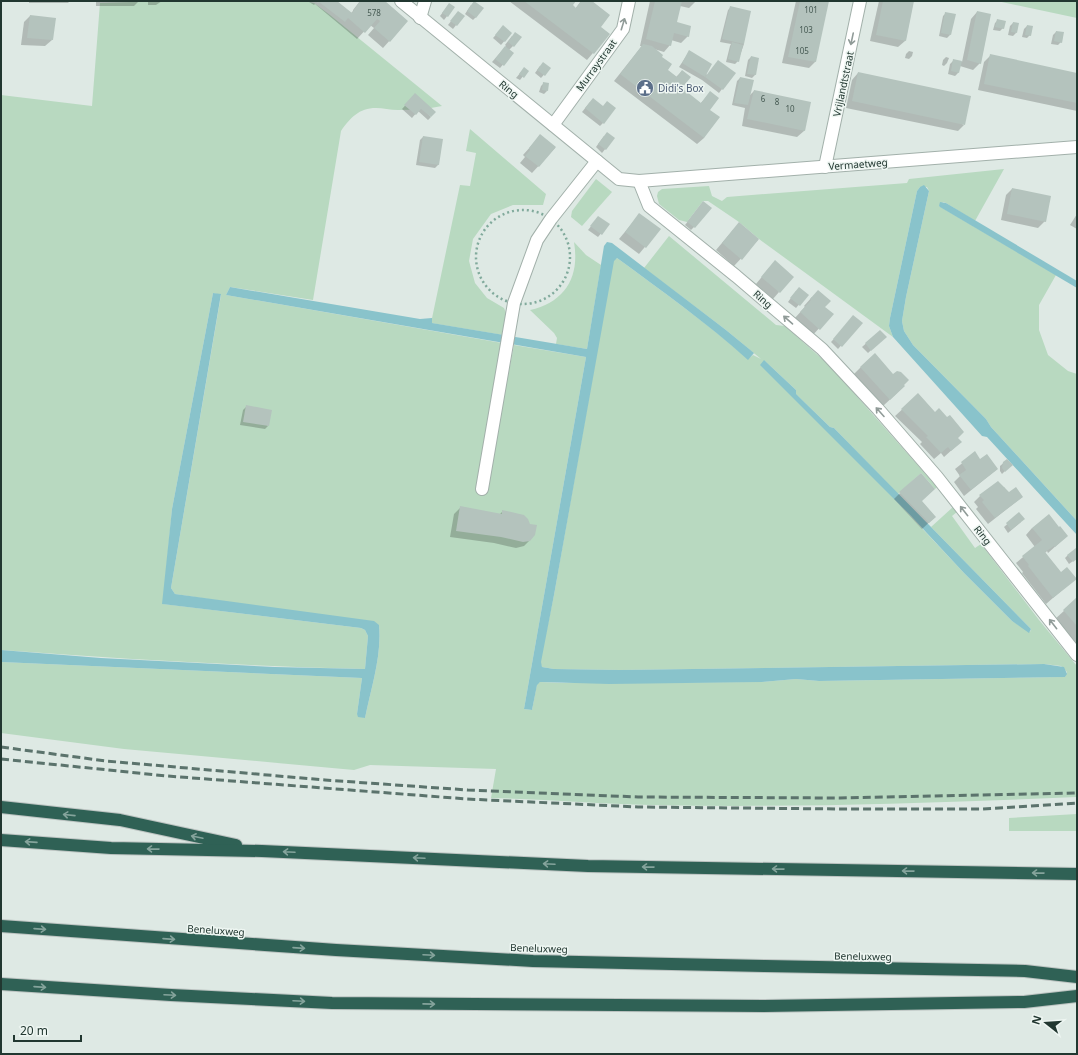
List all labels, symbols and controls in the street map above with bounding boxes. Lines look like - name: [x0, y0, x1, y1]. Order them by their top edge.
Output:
- house number: 101: [804, 4, 818, 15]
- house number: 578: [367, 7, 381, 18]
- one-way arrow: [620, 18, 627, 31]
- house number: 103: [799, 24, 813, 35]
- one-way arrow: [848, 32, 856, 45]
- street label: Murraystraat: [572, 36, 620, 94]
- house number: 105: [795, 45, 809, 56]
- street label: Vrijlandtstraat: [829, 50, 857, 118]
- street label: Ring: [496, 77, 522, 101]
- public building icon: Didi's Box: [635, 78, 655, 98]
- place label: Didi's Box: [658, 81, 704, 95]
- house number: 6: [761, 93, 766, 104]
- house number: 8: [775, 96, 780, 107]
- house number: 10: [785, 103, 795, 114]
- street label: Vermaetweg: [828, 155, 888, 173]
- street label: Ring: [750, 287, 776, 311]
- one-way arrow: [783, 316, 793, 325]
- one-way arrow: [875, 407, 885, 417]
- one-way arrow: [960, 505, 968, 516]
- street label: Ring: [971, 522, 995, 548]
- one-way arrow: [1049, 619, 1057, 630]
- one-way arrow: [63, 811, 76, 818]
- one-way arrow: [190, 832, 203, 840]
- one-way arrow: [25, 839, 38, 846]
- one-way arrow: [147, 845, 160, 853]
- one-way arrow: [283, 849, 296, 856]
- one-way arrow: [413, 854, 426, 862]
- one-way arrow: [543, 860, 556, 868]
- one-way arrow: [642, 863, 655, 871]
- one-way arrow: [772, 865, 785, 873]
- one-way arrow: [902, 867, 915, 875]
- one-way arrow: [1032, 869, 1045, 877]
- street label: Beneluxweg: [187, 921, 245, 939]
- one-way arrow: [33, 925, 46, 932]
- one-way arrow: [163, 935, 176, 943]
- street label: Beneluxweg: [510, 940, 568, 956]
- one-way arrow: [292, 944, 305, 951]
- street label: Beneluxweg: [834, 948, 892, 964]
- one-way arrow: [422, 952, 435, 959]
- one-way arrow: [33, 983, 46, 990]
- one-way arrow: [163, 992, 176, 999]
- one-way arrow: [293, 998, 306, 1005]
- one-way arrow: [422, 1000, 435, 1008]
- north arrow: [1026, 1003, 1066, 1043]
- text: N: [1027, 1013, 1044, 1026]
- scale bar: [14, 1017, 81, 1043]
- text: 20 m: [20, 1022, 48, 1039]

